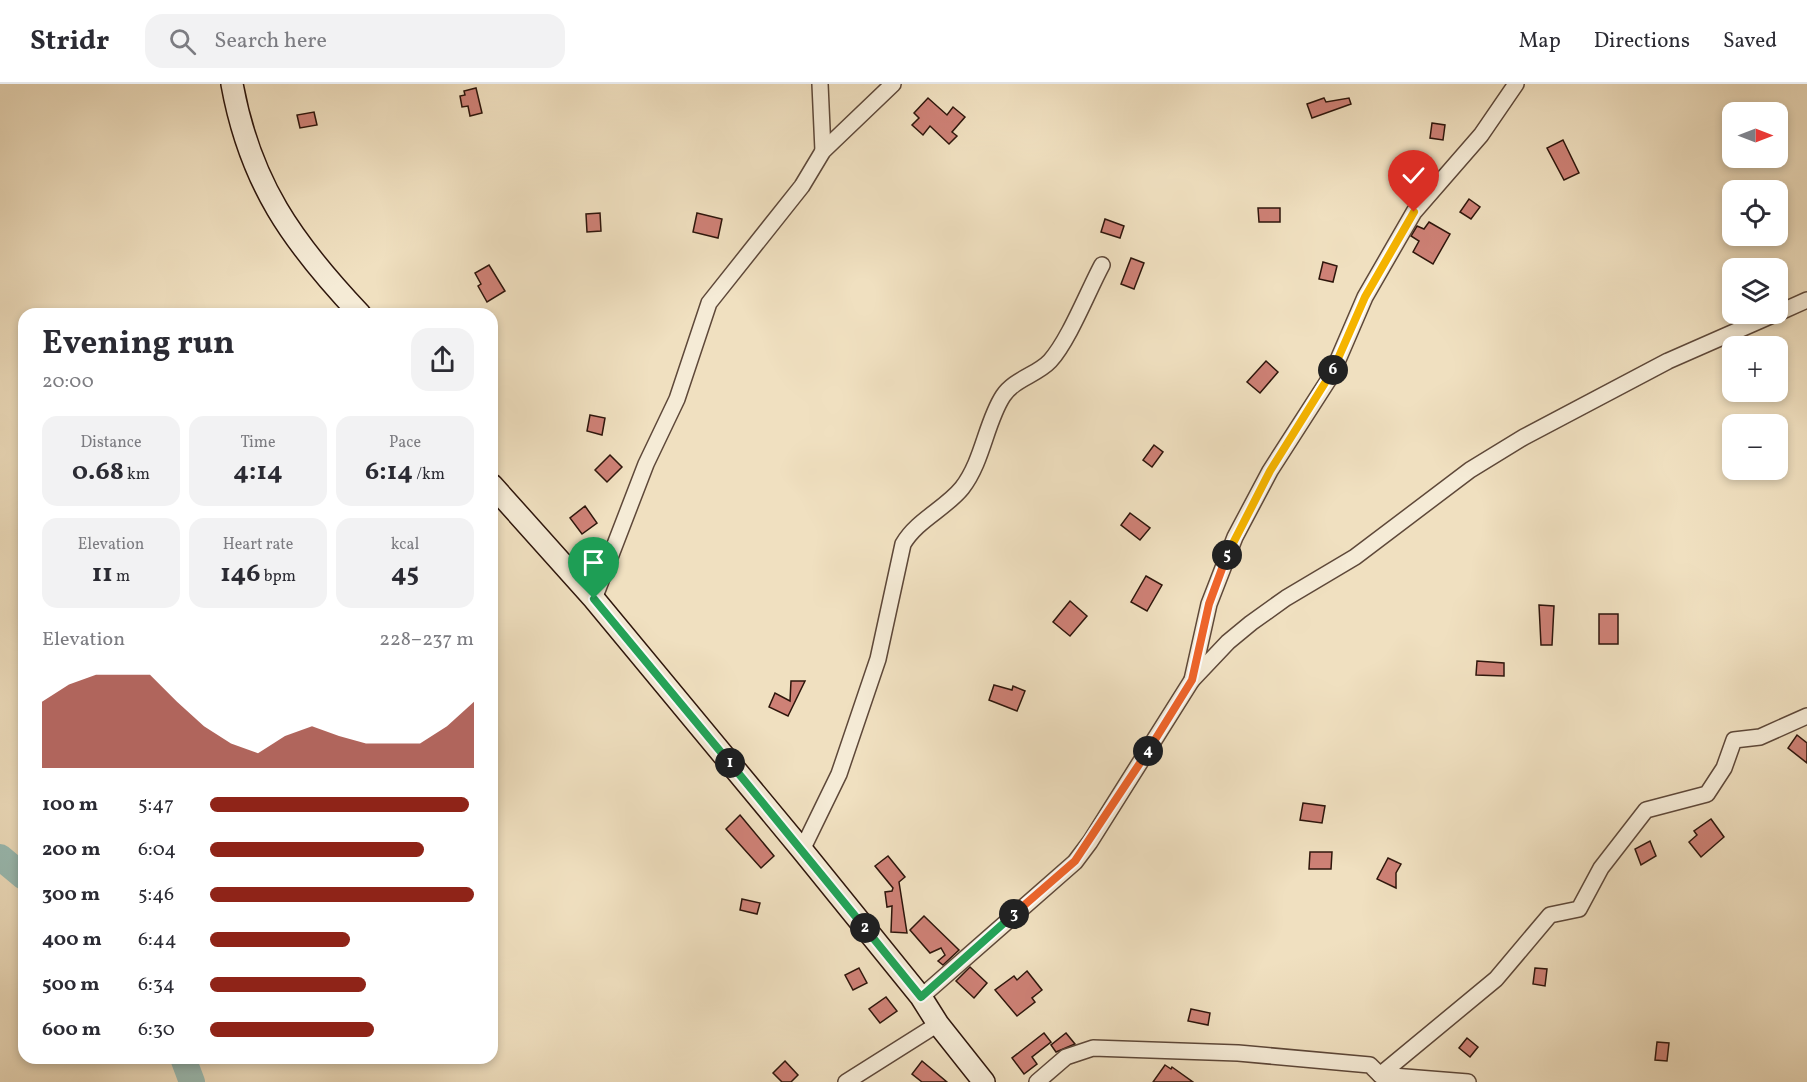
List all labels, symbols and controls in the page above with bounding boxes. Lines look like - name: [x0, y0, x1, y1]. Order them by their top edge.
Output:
- search box: [145, 14, 565, 68]
- text: Stridr: [30, 22, 109, 61]
- icon: search: [166, 25, 199, 58]
- text: Search here: [214, 26, 327, 57]
- text: Map: [1519, 27, 1561, 56]
- text: Directions: [1594, 27, 1690, 56]
- text: Saved: [1723, 27, 1777, 56]
- north arrow: [1722, 102, 1788, 168]
- map controls: [1722, 102, 1788, 480]
- pin: [1388, 150, 1439, 212]
- icon: check: [1397, 159, 1430, 192]
- button: locate: [1722, 180, 1788, 246]
- button: layers: [1722, 258, 1788, 324]
- text: Evening run: [42, 322, 235, 368]
- button: share: [411, 328, 474, 391]
- button: +: [1722, 336, 1788, 402]
- pin: 6: [1318, 355, 1348, 385]
- text: 6: [1329, 359, 1337, 381]
- text: 20:00: [42, 368, 94, 396]
- button: −: [1722, 414, 1788, 480]
- text: Distance: [80, 432, 142, 454]
- text: Time: [240, 432, 276, 454]
- text: Pace: [389, 432, 421, 454]
- text: 0.68: [72, 454, 124, 490]
- text: 4:14: [233, 454, 283, 490]
- text: 6:14: [365, 454, 413, 490]
- text: km: [124, 464, 150, 486]
- text: /km: [413, 464, 445, 486]
- text: Elevation: [78, 534, 144, 556]
- text: Heart rate: [223, 534, 293, 556]
- text: kcal: [391, 534, 419, 556]
- pin: [568, 537, 619, 599]
- pin: 5: [1212, 540, 1242, 570]
- text: 5: [1223, 544, 1231, 566]
- icon: arrive: [577, 546, 610, 579]
- text: 11: [92, 556, 113, 592]
- text: 146: [220, 556, 261, 592]
- text: 45: [391, 556, 419, 592]
- text: m: [113, 566, 130, 588]
- text: bpm: [261, 566, 296, 588]
- text: Elevation: [42, 626, 125, 654]
- text: 228–237 m: [379, 626, 474, 654]
- pin: 4: [1133, 736, 1163, 766]
- text: 4: [1143, 740, 1153, 762]
- pin: 1: [715, 748, 745, 778]
- text: 1: [727, 752, 733, 774]
- text: 100 m: [42, 791, 98, 819]
- text: 5:47: [138, 791, 174, 819]
- text: 200 m: [42, 836, 100, 864]
- text: 6:04: [138, 836, 176, 864]
- text: 300 m: [42, 881, 100, 909]
- text: 5:46: [138, 881, 174, 909]
- pin: 3: [999, 899, 1029, 929]
- text: 3: [1010, 903, 1018, 925]
- pin: 2: [850, 913, 880, 943]
- text: 2: [861, 917, 869, 939]
- text: 400 m: [42, 926, 102, 954]
- text: 6:44: [138, 926, 177, 954]
- text: 500 m: [42, 971, 100, 999]
- text: 6:34: [138, 971, 175, 999]
- text: 600 m: [42, 1016, 101, 1044]
- text: 6:30: [138, 1016, 175, 1044]

